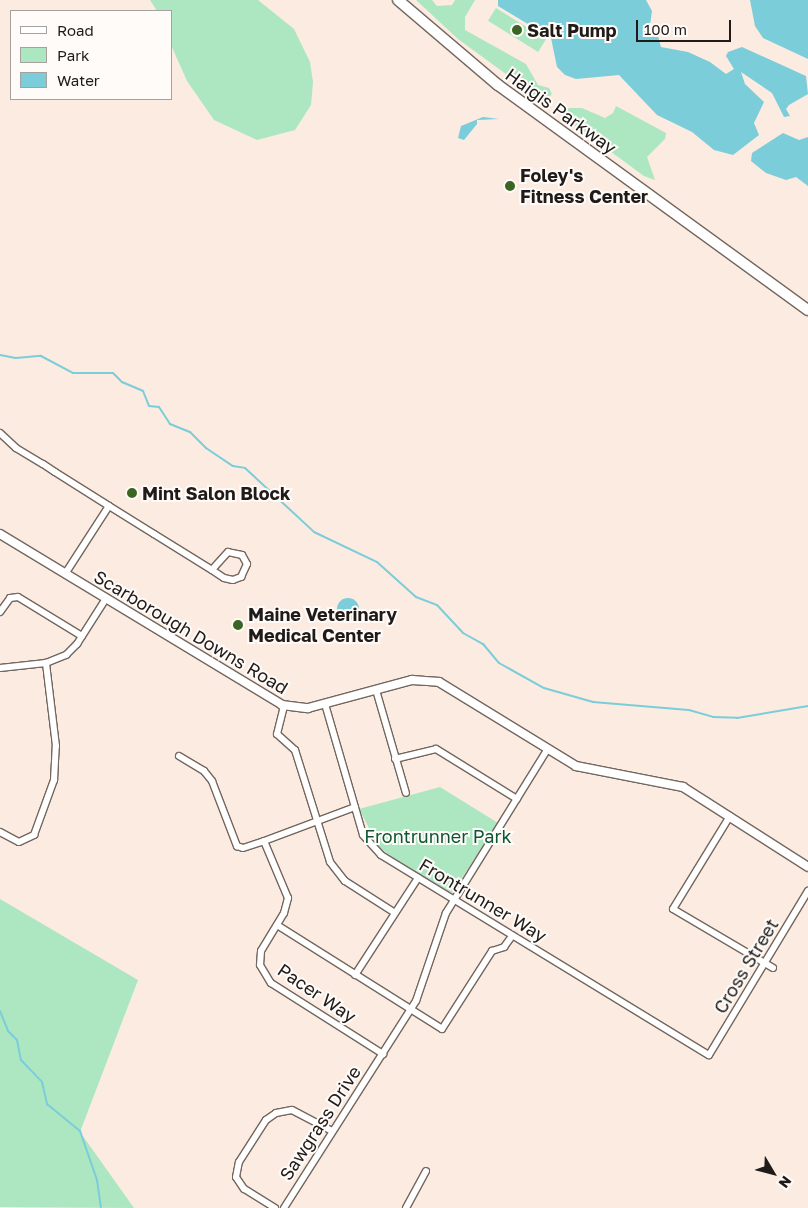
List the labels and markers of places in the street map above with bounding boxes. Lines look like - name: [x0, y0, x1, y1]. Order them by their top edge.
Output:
- place label: Salt Pump: [527, 19, 616, 41]
- marker: Salt Pump: [511, 24, 523, 36]
- place label: Foley's Fitness Center: [520, 165, 648, 208]
- marker: Foley's Fitness Center: [504, 180, 516, 192]
- place label: Mint Salon Block: [142, 482, 290, 504]
- marker: Mint Salon Block: [126, 487, 138, 499]
- place label: Maine Veterinary Medical Center: [248, 604, 397, 646]
- marker: Maine Veterinary Medical Center: [232, 619, 244, 631]

